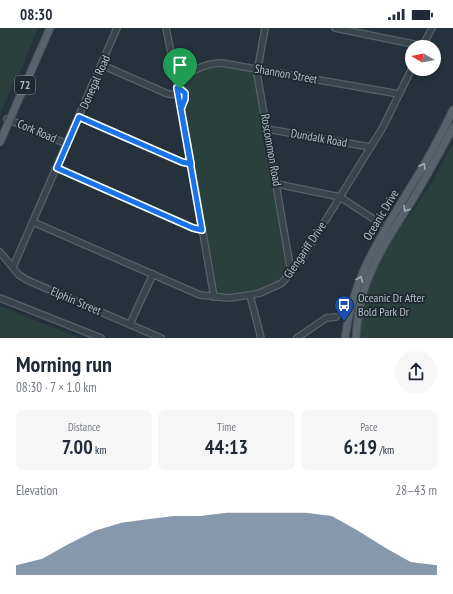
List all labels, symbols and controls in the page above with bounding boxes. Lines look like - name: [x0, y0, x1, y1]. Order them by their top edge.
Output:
- text: 08:30: [20, 5, 52, 24]
- north arrow: [405, 40, 441, 76]
- map controls: [405, 40, 441, 76]
- pin: [163, 48, 197, 89]
- street label: Donegal Road: [76, 53, 113, 111]
- icon: arrive: [169, 54, 191, 76]
- street label: Shannon Street: [253, 61, 319, 87]
- road number: 72: [15, 76, 35, 94]
- street label: Roscommon Road: [258, 113, 285, 187]
- street label: Cork Road: [15, 116, 59, 145]
- street label: Dundalk Road: [290, 125, 348, 150]
- one-way arrow: [419, 163, 426, 170]
- street label: Oceanic Drive: [360, 187, 402, 243]
- one-way arrow: [404, 205, 411, 212]
- street label: Glengariff Drive: [280, 218, 329, 281]
- one-way arrow: [355, 276, 363, 283]
- street label: Elphin Street: [49, 283, 104, 318]
- place label: Oceanic Dr After Bold Park Dr: [358, 290, 425, 319]
- bus stop icon: Oceanic Dr After Bold Park Dr: [333, 294, 355, 322]
- text: Morning run: [16, 350, 112, 378]
- button: share: [395, 351, 437, 393]
- text: 08:30 · 7 × 1.0 km: [16, 379, 97, 396]
- text: Distance: [68, 420, 100, 434]
- text: Time: [217, 420, 236, 434]
- text: Pace: [360, 420, 377, 434]
- text: 7.00: [62, 434, 93, 460]
- text: 44:13: [205, 434, 248, 460]
- text: 6:19: [343, 434, 377, 460]
- text: km: [93, 443, 107, 457]
- text: /km: [377, 443, 394, 457]
- text: Elevation: [16, 482, 58, 499]
- text: 28–43 m: [395, 482, 437, 499]

